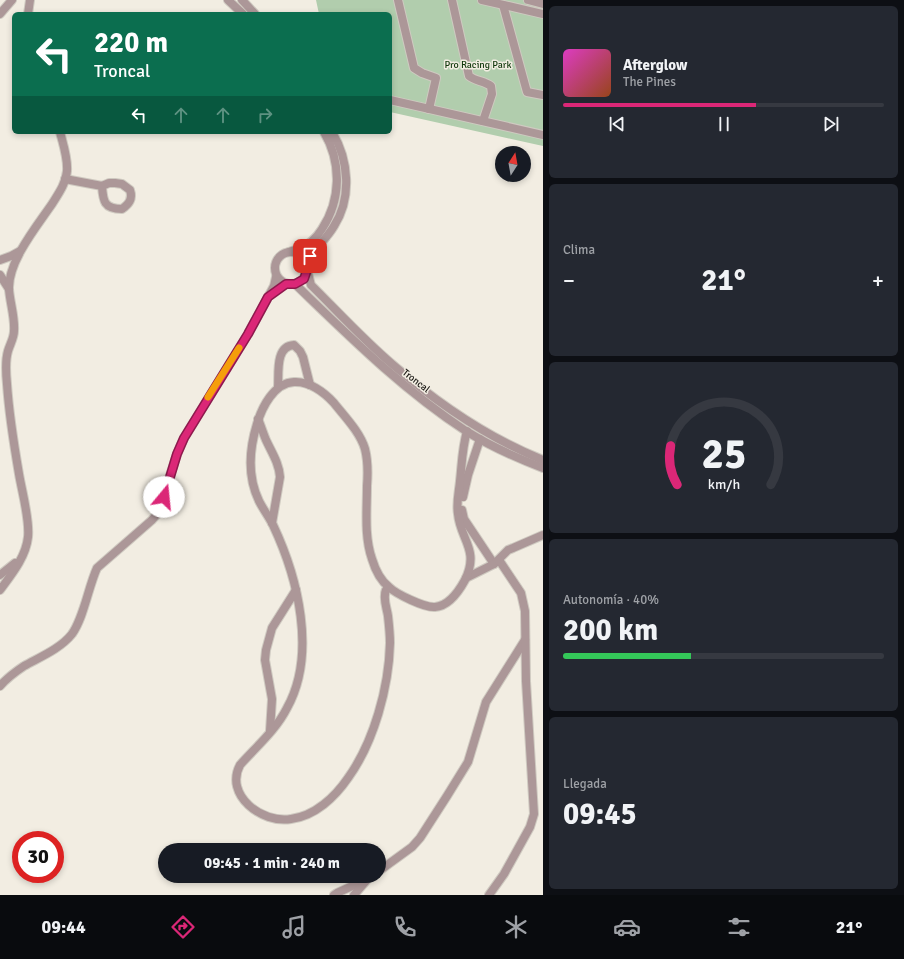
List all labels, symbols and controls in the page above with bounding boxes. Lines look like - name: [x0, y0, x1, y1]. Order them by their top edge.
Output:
- text: 220 m: [94, 26, 168, 60]
- icon: left: [28, 28, 80, 80]
- text: Afterglow: [623, 56, 687, 74]
- park label: Pro Racing Park: [444, 59, 512, 71]
- text: Troncal: [94, 60, 150, 82]
- text: The Pines: [623, 74, 676, 90]
- icon: left: [128, 104, 150, 126]
- icon: ahead: [170, 104, 192, 126]
- icon: ahead: [212, 104, 234, 126]
- icon: right: [254, 104, 276, 126]
- icon: previous: [606, 113, 628, 135]
- icon: pause: [713, 113, 735, 135]
- icon: next: [820, 113, 842, 135]
- north arrow: [495, 146, 531, 182]
- map controls: [495, 146, 531, 182]
- pin: [293, 239, 327, 273]
- text: Clima: [563, 242, 595, 258]
- icon: arrive: [299, 245, 321, 267]
- text: 21°: [701, 262, 746, 299]
- text: −: [563, 267, 575, 294]
- text: +: [872, 267, 884, 294]
- street label: Troncal: [400, 367, 432, 395]
- text: 25: [701, 429, 746, 480]
- position arrow: [143, 476, 185, 518]
- text: km/h: [707, 476, 740, 493]
- text: Autonomía · 40%: [563, 592, 659, 608]
- text: 200 km: [563, 612, 658, 649]
- text: Llegada: [563, 776, 607, 792]
- text: 09:45: [563, 796, 637, 833]
- speed limit sign: 30: [12, 831, 64, 883]
- text: 09:45 · 1 min · 240 m: [204, 854, 340, 872]
- icon: directions: [169, 913, 197, 941]
- icon: music: [280, 913, 308, 941]
- icon: phone: [391, 913, 419, 941]
- icon: climate: [502, 913, 530, 941]
- icon: car: [613, 913, 641, 941]
- icon: filters: [725, 913, 753, 941]
- text: 09:44: [42, 916, 86, 938]
- text: 21°: [836, 916, 862, 938]

